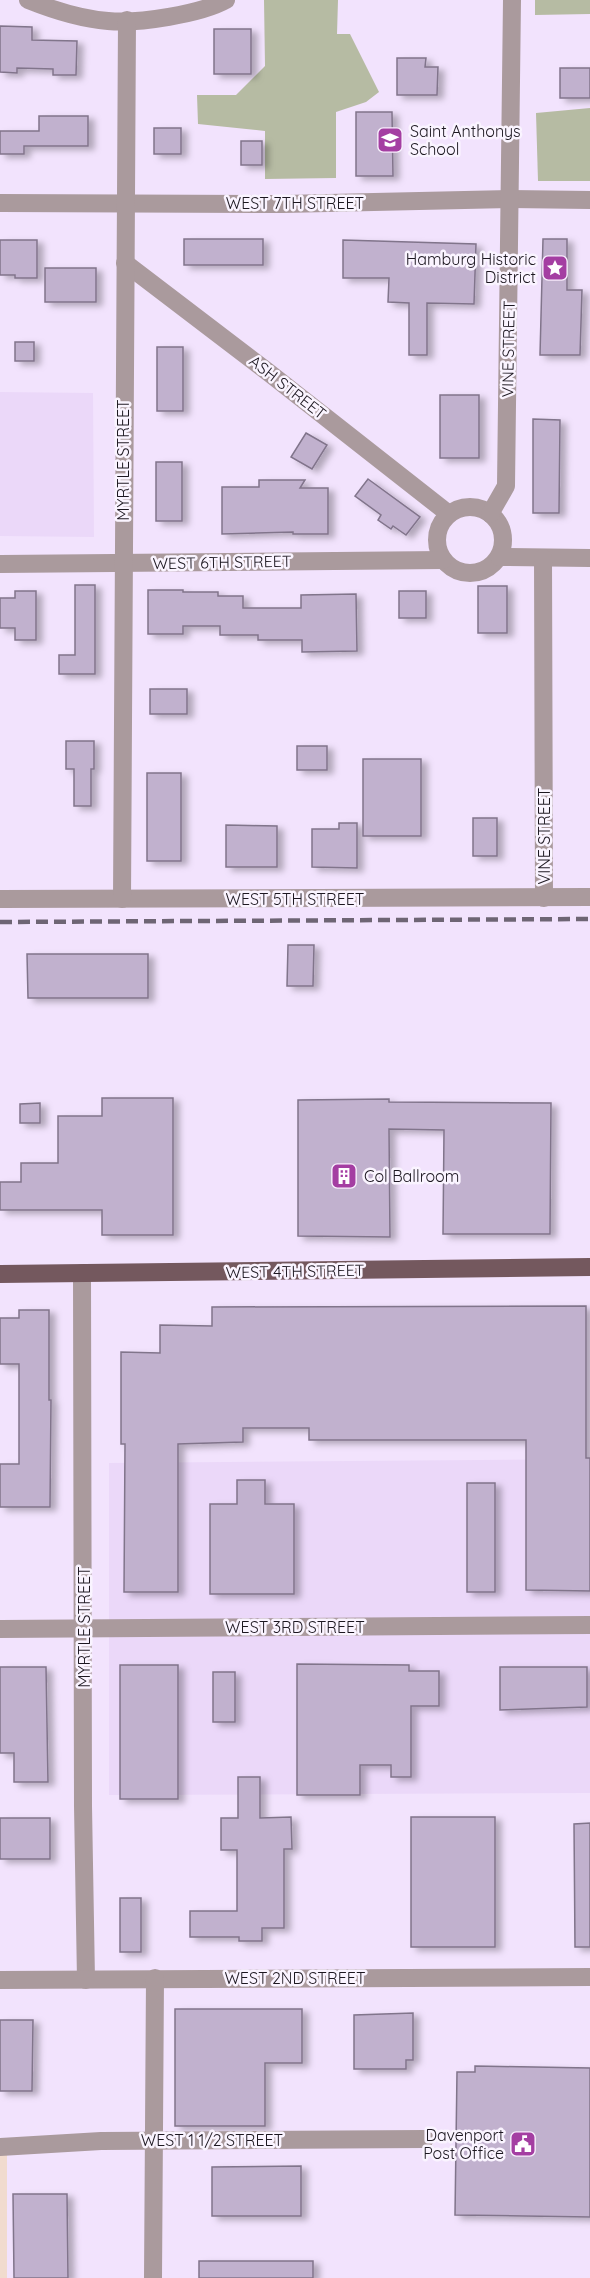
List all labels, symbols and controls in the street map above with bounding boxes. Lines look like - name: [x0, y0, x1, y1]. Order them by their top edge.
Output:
- place label: Saint Anthonys School: [410, 121, 521, 159]
- school or university icon: Saint Anthonys School: [375, 125, 405, 155]
- street label: WEST 7TH STREET: [226, 193, 365, 213]
- place label: Hamburg Historic District: [406, 249, 536, 287]
- place icon: Hamburg Historic District: [540, 253, 570, 283]
- street label: VINE STREET: [497, 300, 519, 398]
- street label: ASH STREET: [245, 351, 331, 424]
- street label: MYRTLE STREET: [113, 399, 133, 521]
- street label: WEST 6TH STREET: [152, 551, 292, 573]
- street label: VINE STREET: [534, 787, 554, 884]
- street label: WEST 5TH STREET: [225, 889, 365, 909]
- building icon: Col Ballroom: [329, 1161, 359, 1191]
- place label: Col Ballroom: [364, 1166, 459, 1186]
- street label: WEST 4TH STREET: [225, 1260, 365, 1282]
- street label: MYRTLE STREET: [74, 1566, 94, 1688]
- street label: WEST 3RD STREET: [225, 1617, 365, 1637]
- street label: WEST 2ND STREET: [224, 1968, 366, 1988]
- place label: Davenport Post Office: [423, 2125, 504, 2163]
- public building icon: Davenport Post Office: [508, 2129, 538, 2159]
- street label: WEST 1 1/2 STREET: [141, 2130, 284, 2150]

